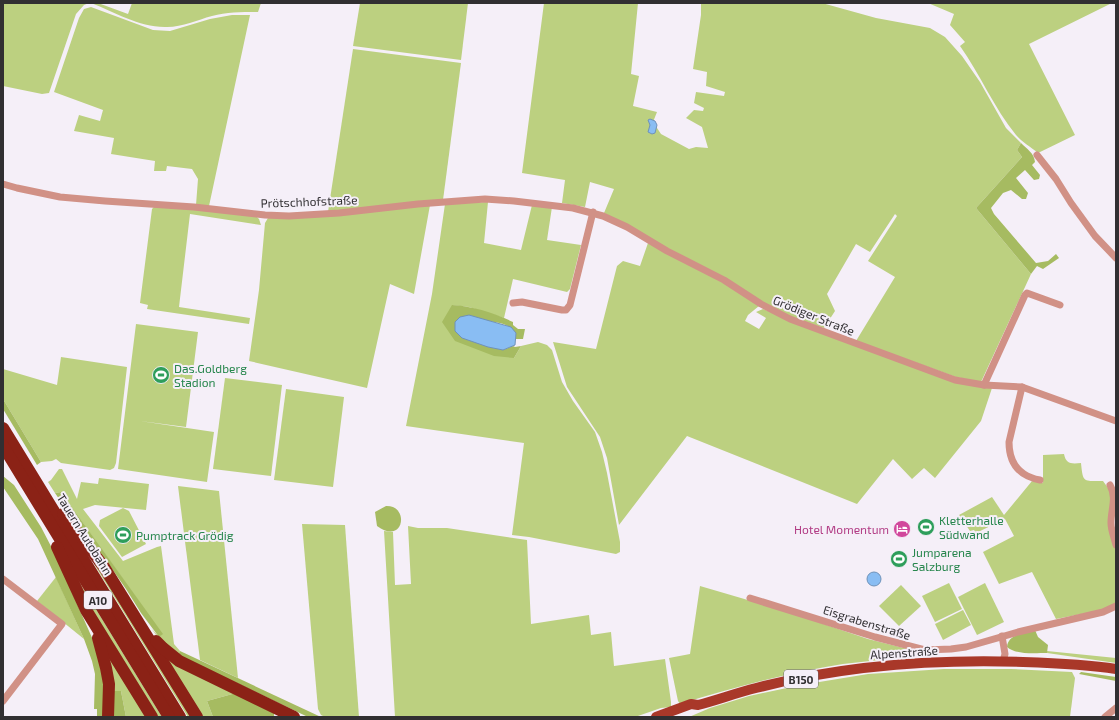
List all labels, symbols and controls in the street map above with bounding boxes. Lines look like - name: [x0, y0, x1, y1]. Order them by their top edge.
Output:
- street label: Prötschhofstraße: [260, 192, 358, 210]
- street label: Grödiger Straße: [771, 292, 857, 338]
- place label: Das.Goldberg Stadion: [174, 361, 247, 389]
- sports icon: Das.Goldberg Stadion: [151, 365, 171, 385]
- street label: Tauern Autobahn: [54, 491, 116, 577]
- place label: Kletterhalle Südwand: [939, 513, 1004, 541]
- sports icon: Kletterhalle Südwand: [916, 517, 936, 537]
- hotel icon: Hotel Momentum: [892, 519, 912, 539]
- place label: Hotel Momentum: [794, 522, 889, 536]
- sports icon: Pumptrack Grödig: [113, 525, 133, 545]
- place label: Pumptrack Grödig: [136, 528, 234, 542]
- place label: Jumparena Salzburg: [912, 545, 972, 573]
- sports icon: Jumparena Salzburg: [889, 549, 909, 569]
- road number: A10: [84, 591, 112, 609]
- street label: Eisgrabenstraße: [822, 602, 912, 642]
- street label: Alpenstraße: [870, 643, 938, 661]
- road number: B150: [784, 670, 818, 688]

